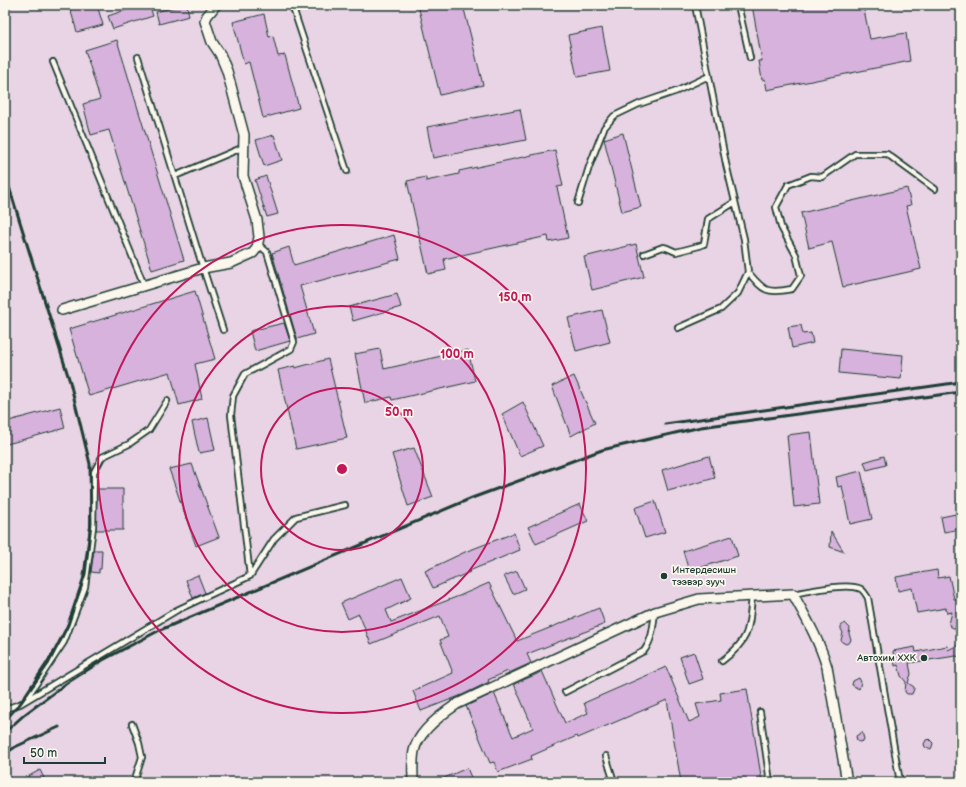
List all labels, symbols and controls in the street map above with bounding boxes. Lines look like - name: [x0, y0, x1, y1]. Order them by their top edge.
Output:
- text: 150 m: [499, 290, 531, 305]
- text: 100 m: [440, 347, 474, 362]
- text: 50 m: [385, 405, 413, 420]
- centre of rings: [335, 462, 349, 476]
- place label: Интердесишн тээвэр зууч: [672, 564, 736, 588]
- marker: Интердесишн тээвэр зууч: [659, 571, 669, 581]
- place label: Автохим ХХК: [856, 652, 917, 664]
- marker: Автохим ХХК: [919, 653, 929, 663]
- scale bar: [24, 739, 105, 765]
- text: 50 m: [30, 746, 57, 761]

